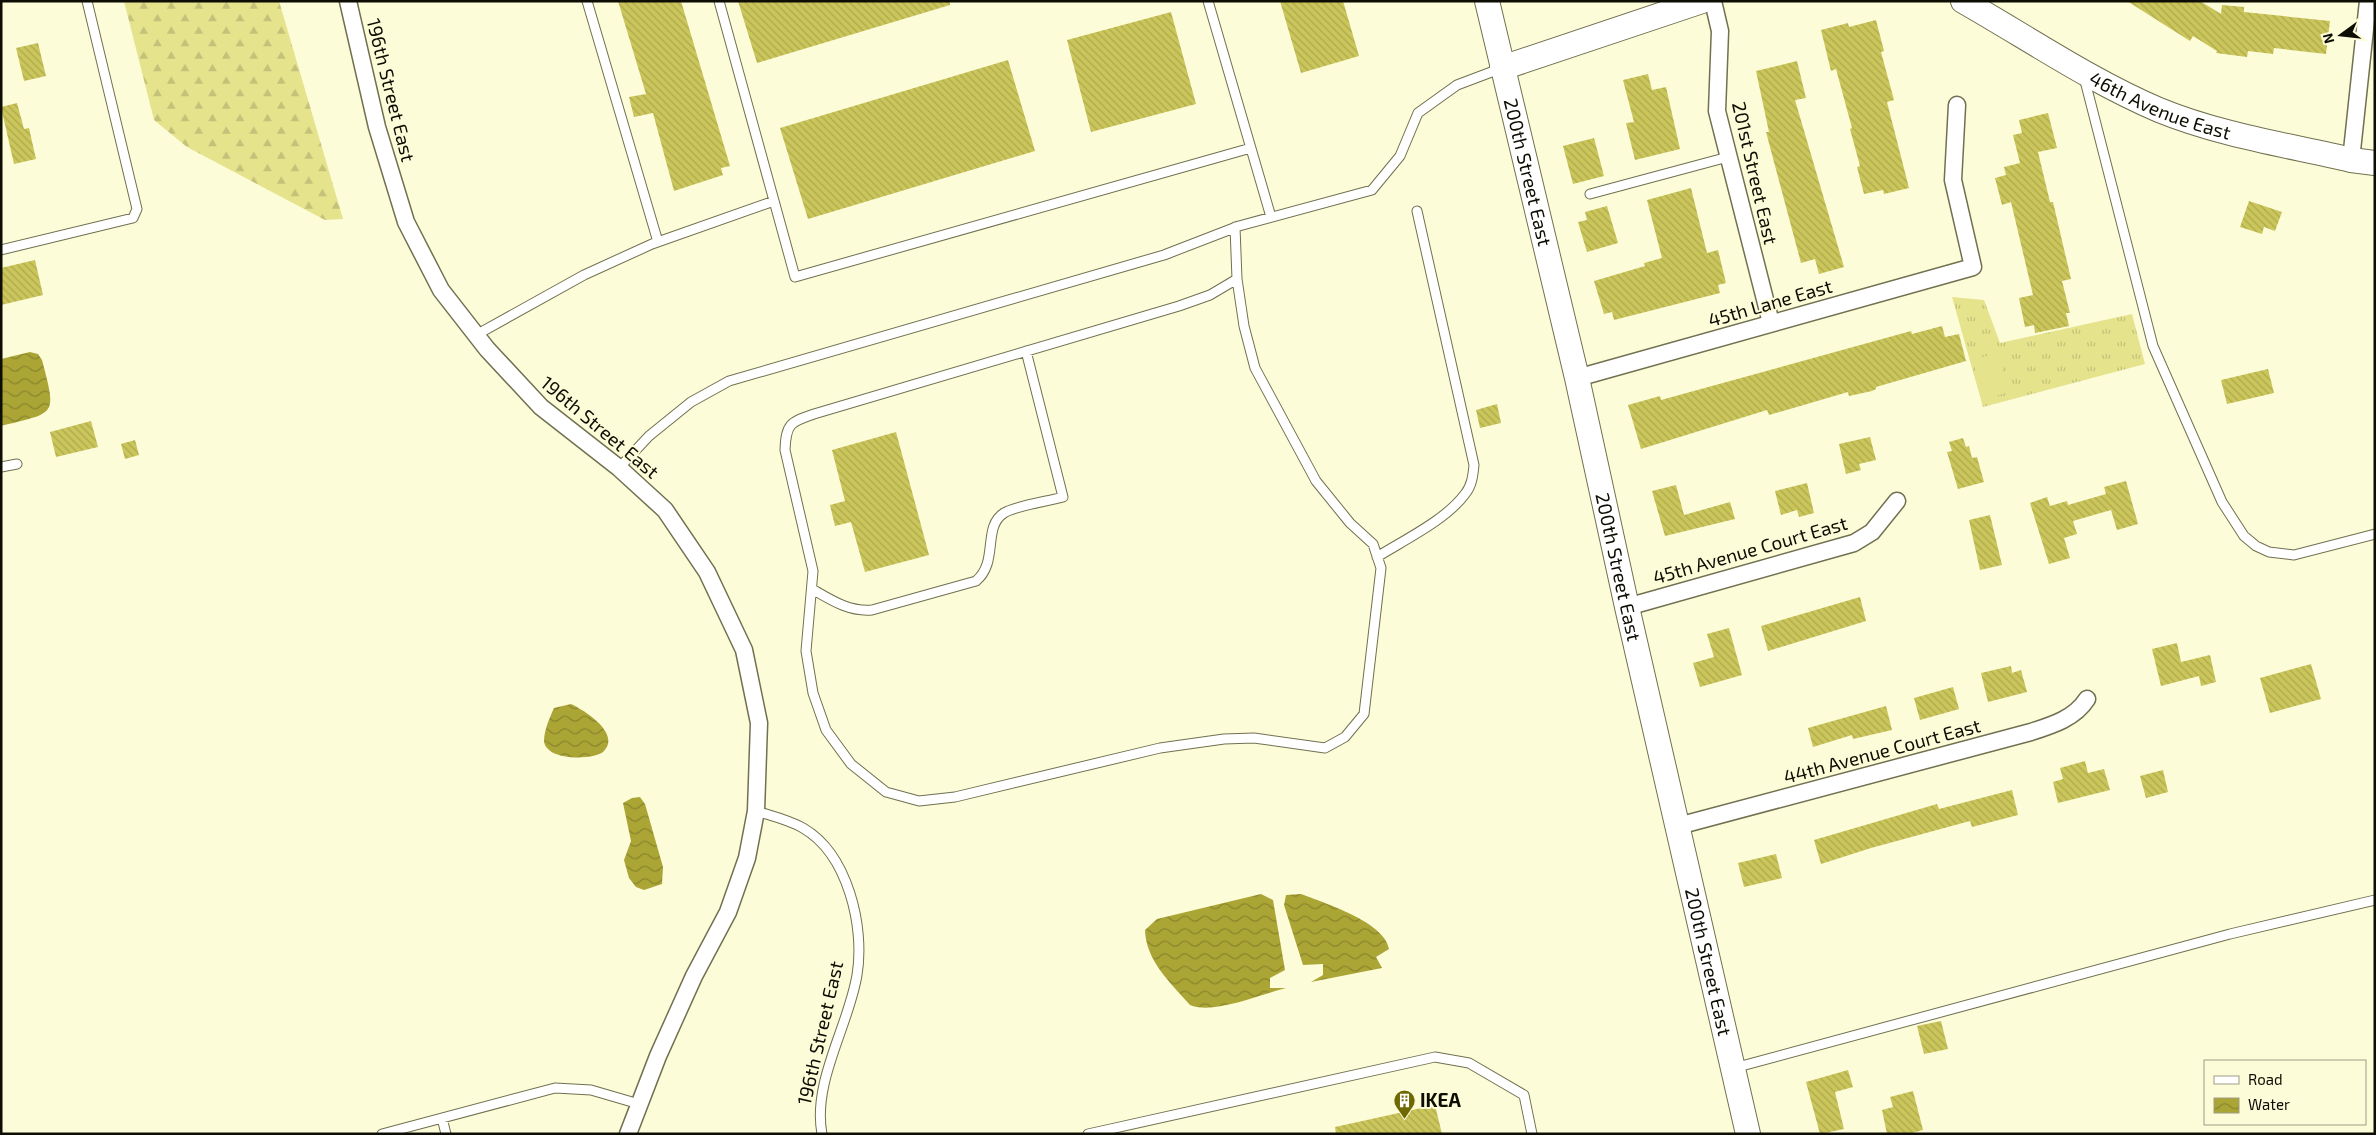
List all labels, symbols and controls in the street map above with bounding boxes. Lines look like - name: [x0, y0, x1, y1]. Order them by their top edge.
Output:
- north arrow: [2316, 10, 2366, 60]
- street label: 196th Street East: [363, 16, 420, 164]
- text: N: [2318, 31, 2337, 46]
- street label: 46th Avenue East: [2086, 66, 2233, 144]
- street label: 200th Street East: [1500, 96, 1557, 248]
- street label: 201st Street East: [1728, 99, 1783, 247]
- street label: 45th Lane East: [1705, 274, 1835, 331]
- street label: 196th Street East: [537, 371, 664, 483]
- street label: 200th Street East: [1591, 491, 1646, 643]
- street label: 45th Avenue Court East: [1650, 511, 1850, 588]
- street label: 44th Avenue Court East: [1781, 713, 1983, 788]
- street label: 200th Street East: [1681, 885, 1737, 1038]
- street label: 196th Street East: [792, 959, 847, 1107]
- legend: [2204, 1060, 2366, 1125]
- text: Road: [2248, 1070, 2283, 1088]
- building icon: IKEA: [1392, 1088, 1416, 1119]
- place label: IKEA: [1420, 1088, 1461, 1111]
- text: Water: [2248, 1095, 2290, 1113]

